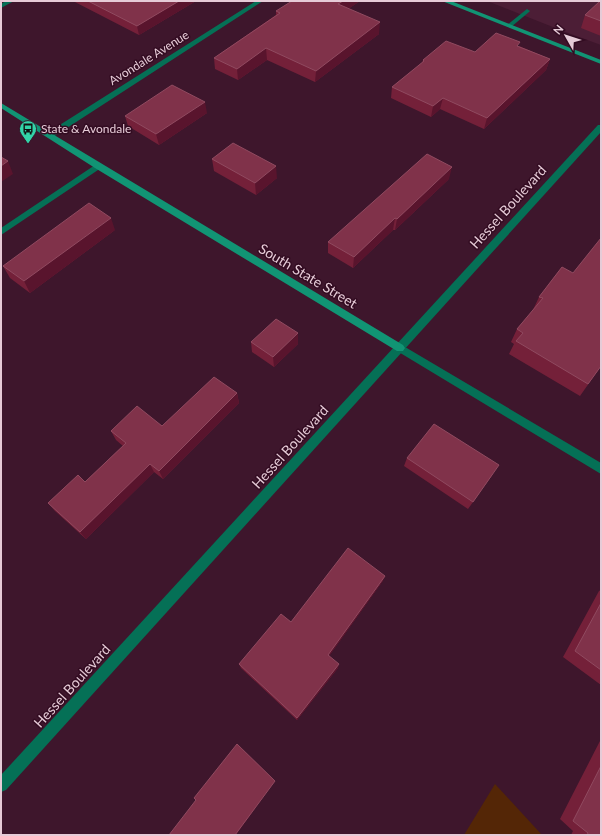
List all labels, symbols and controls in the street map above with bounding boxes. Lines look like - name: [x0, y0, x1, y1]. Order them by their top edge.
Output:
- north arrow: [546, 16, 586, 56]
- text: N: [550, 22, 566, 37]
- street label: Avondale Avenue: [106, 27, 191, 88]
- bus stop icon: State & Avondale: [18, 119, 38, 144]
- place label: State & Avondale: [41, 121, 131, 136]
- street label: Hessel Boulevard: [466, 162, 549, 252]
- street label: South State Street: [256, 240, 361, 312]
- street label: Hessel Boulevard: [248, 402, 331, 492]
- street label: Hessel Boulevard: [30, 641, 113, 731]

